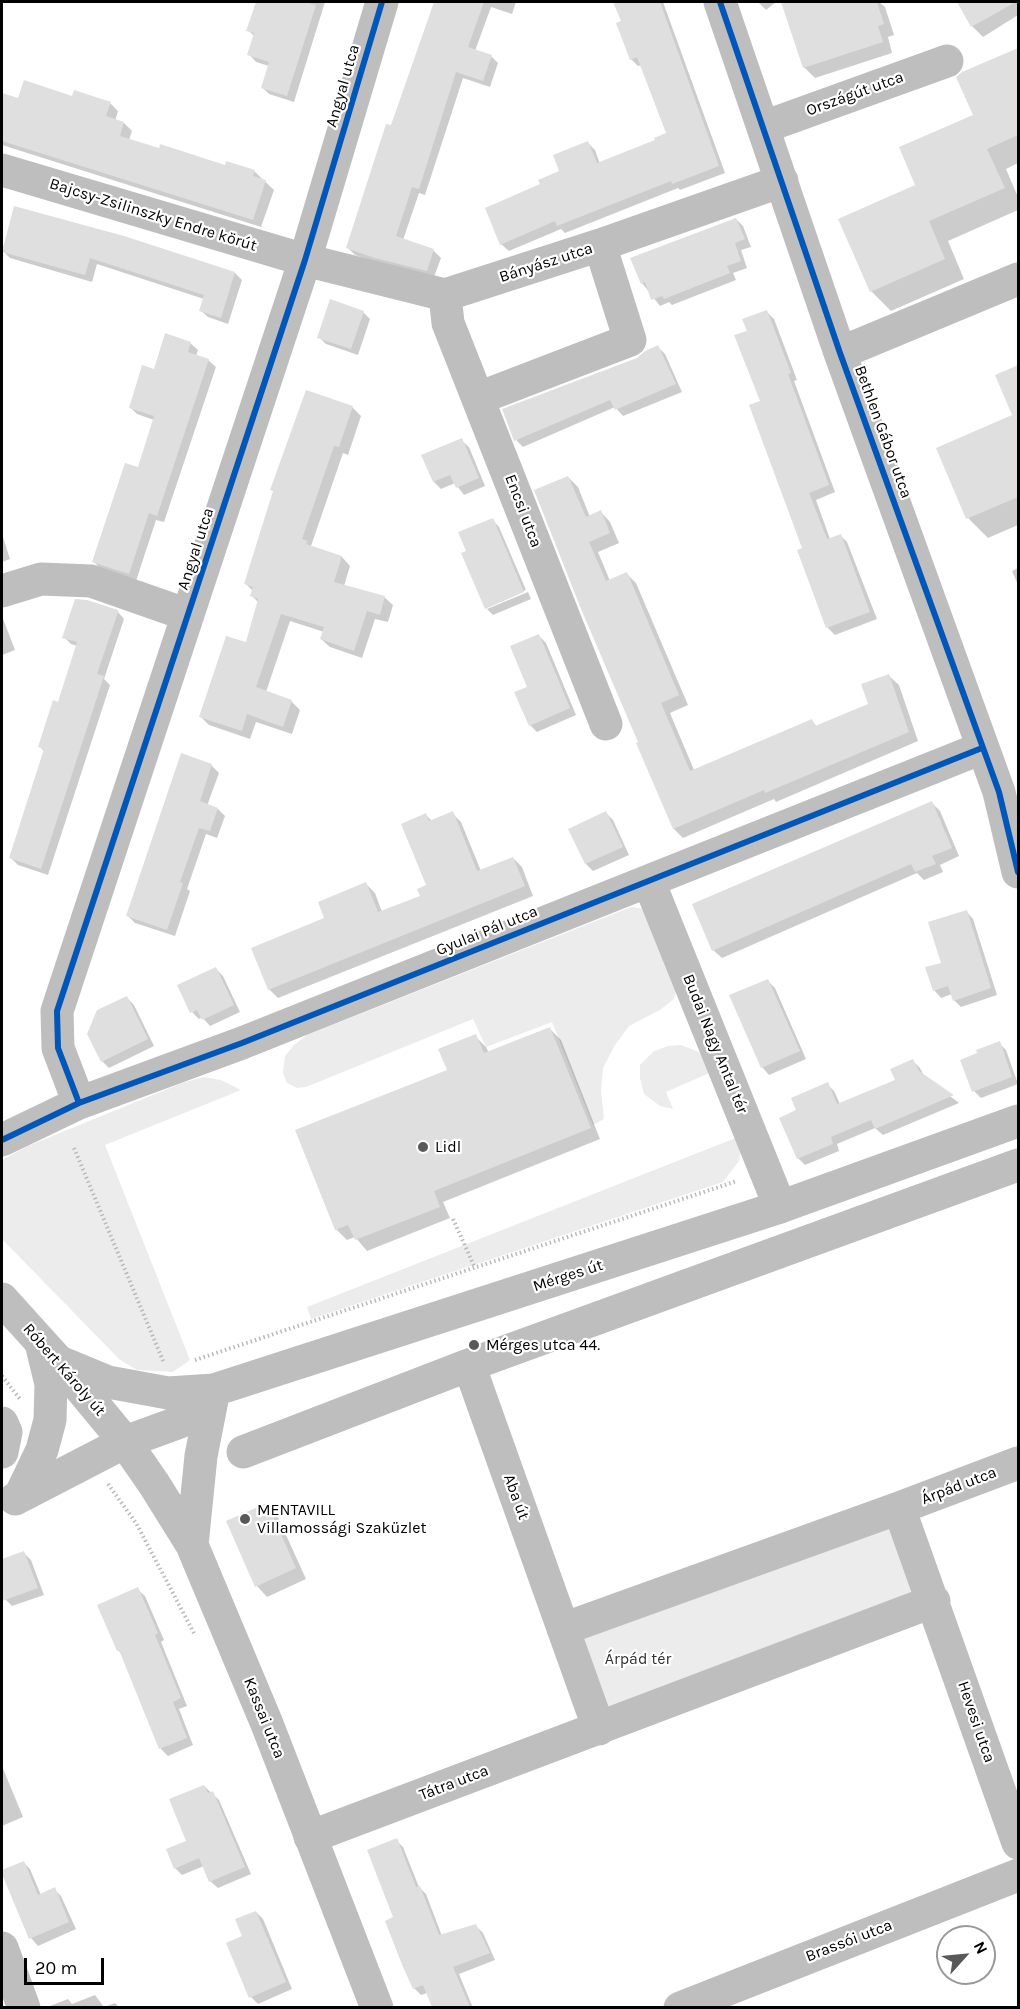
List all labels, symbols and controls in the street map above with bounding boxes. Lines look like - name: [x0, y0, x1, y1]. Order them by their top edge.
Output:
- street label: Angyal utca: [322, 42, 364, 130]
- street label: Országút utca: [804, 67, 906, 121]
- street label: Bajcsy-Zsilinszky Endre körút: [47, 174, 259, 256]
- street label: Bányász utca: [497, 239, 595, 287]
- street label: Bethlen Gábor utca: [850, 363, 916, 501]
- street label: Encsi utca: [500, 472, 546, 550]
- street label: Angyal utca: [174, 505, 218, 593]
- street label: Gyulai Pál utca: [433, 902, 541, 960]
- street label: Budai Nagy Antal tér: [678, 971, 752, 1117]
- place label: Lidl: [435, 1137, 461, 1157]
- marker: Lidl: [416, 1140, 430, 1154]
- street label: Mérges út: [531, 1256, 605, 1296]
- street label: Róbert Károly út: [19, 1320, 109, 1420]
- place label: Mérges utca 44.: [486, 1335, 600, 1355]
- marker: Mérges utca 44.: [467, 1338, 481, 1352]
- street label: Árpád utca: [919, 1463, 999, 1509]
- street label: Aba út: [499, 1472, 533, 1522]
- place label: MENTAVILL Villamossági Szaküzlet: [257, 1500, 427, 1538]
- marker: MENTAVILL Villamossági Szaküzlet: [238, 1512, 252, 1526]
- park label: Árpád tér: [605, 1649, 671, 1669]
- street label: Kassai utca: [239, 1675, 289, 1761]
- street label: Hevesi utca: [953, 1679, 999, 1765]
- street label: Tátra utca: [417, 1761, 491, 1805]
- street label: Brassói utca: [803, 1916, 895, 1966]
- north arrow: [936, 1925, 996, 1985]
- text: N: [970, 1938, 992, 1957]
- scale bar: [27, 1946, 106, 1984]
- text: 20 m: [35, 1957, 77, 1979]

